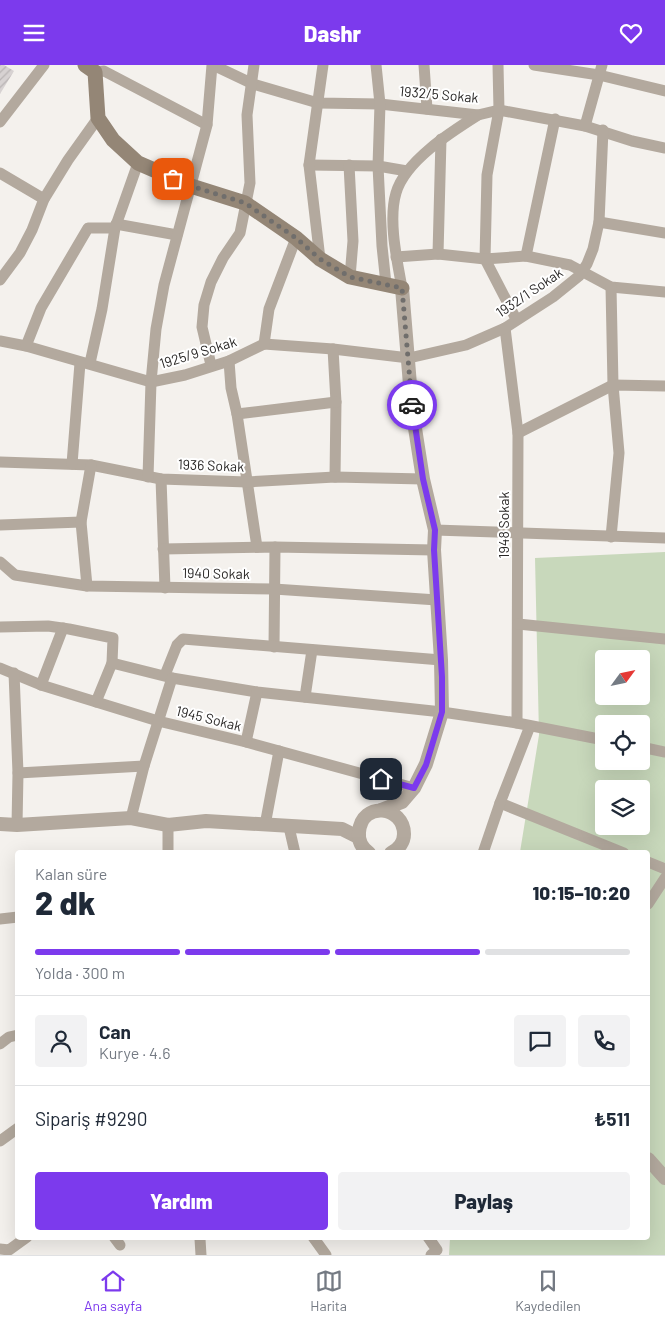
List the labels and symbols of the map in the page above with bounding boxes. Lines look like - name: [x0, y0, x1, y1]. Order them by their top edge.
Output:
- street label: 1932/5 Sokak: [399, 82, 479, 106]
- pin: [152, 158, 194, 200]
- street label: 1932/1 Sokak: [492, 263, 566, 321]
- street label: 1925/9 Sokak: [158, 332, 238, 372]
- courier: [387, 380, 437, 430]
- street label: 1936 Sokak: [178, 455, 244, 475]
- street label: 1948 Sokak: [495, 492, 512, 558]
- street label: 1940 Sokak: [182, 564, 250, 582]
- north arrow: [595, 650, 650, 705]
- street label: 1945 Sokak: [175, 702, 243, 734]
- pin: [360, 758, 402, 800]

